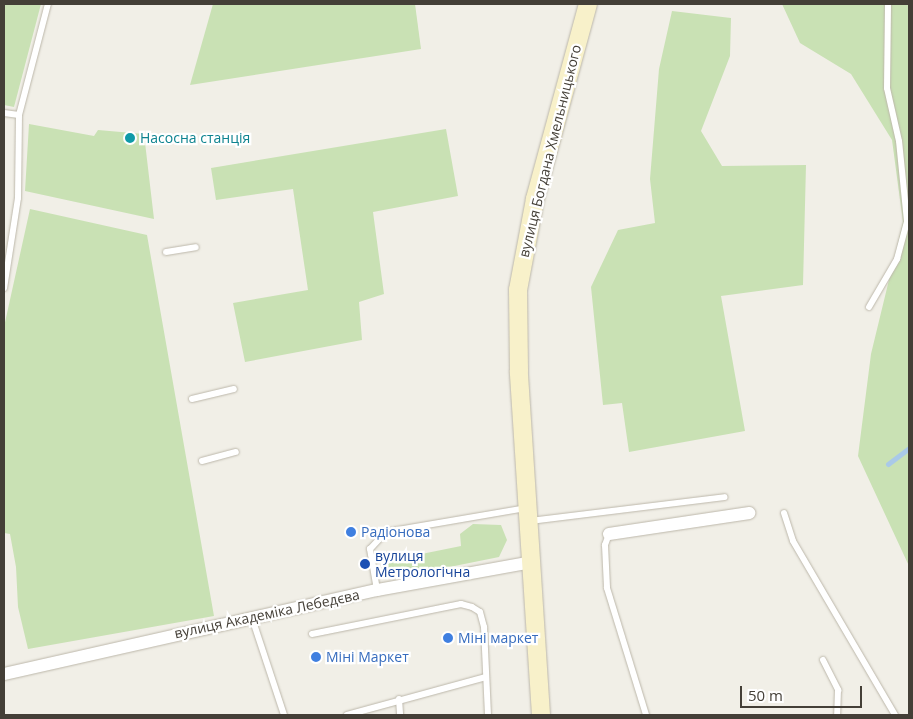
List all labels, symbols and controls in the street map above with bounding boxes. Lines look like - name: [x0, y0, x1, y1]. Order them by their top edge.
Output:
- street label: вулиця Богдана Хмельницького: [515, 43, 585, 259]
- place label: Насосна станція: [140, 130, 250, 146]
- marker: Насосна станція: [124, 132, 136, 144]
- place label: Радіонова: [361, 524, 430, 540]
- marker: Радіонова: [345, 526, 357, 538]
- place label: вулиця Метрологічна: [375, 548, 470, 580]
- marker: вулиця Метрологічна: [359, 558, 371, 570]
- street label: вулиця Академіка Лебедєва: [173, 586, 361, 642]
- place label: Міні маркет: [458, 630, 538, 646]
- marker: Міні маркет: [442, 632, 454, 644]
- place label: Міні Маркет: [326, 649, 409, 665]
- marker: Міні Маркет: [310, 651, 322, 663]
- scale bar: [743, 676, 866, 708]
- text: 50 m: [748, 685, 783, 705]

